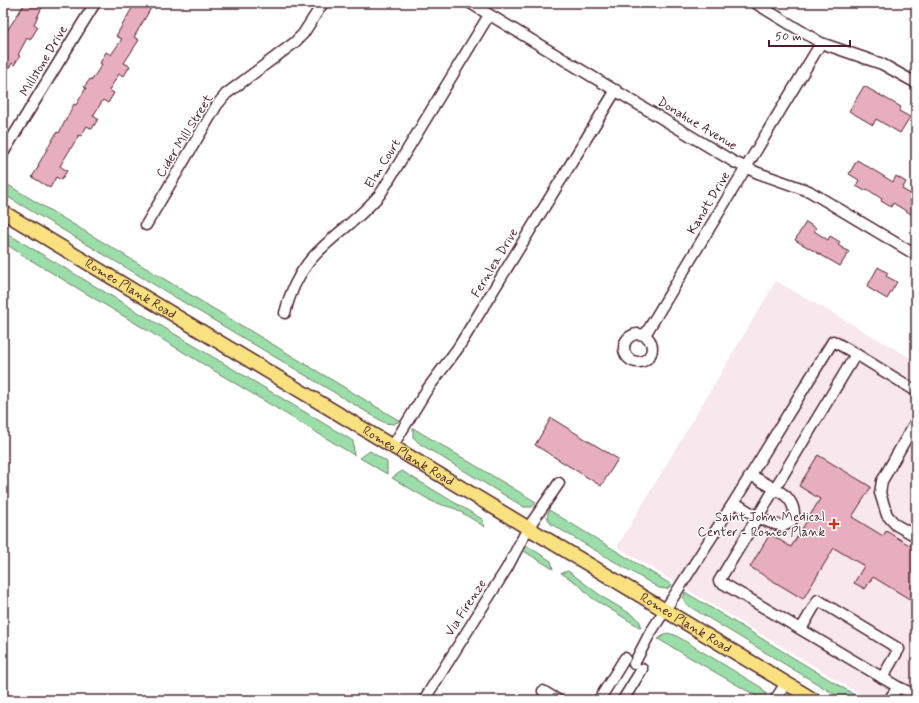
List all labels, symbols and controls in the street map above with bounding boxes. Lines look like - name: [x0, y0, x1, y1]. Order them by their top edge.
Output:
- street label: Millstone Drive: [16, 22, 72, 100]
- scale bar: [769, 22, 850, 48]
- text: 50 m: [775, 29, 802, 45]
- street label: Cider Mill Street: [153, 91, 218, 181]
- street label: Donahue Avenue: [654, 94, 740, 155]
- street label: Elm Court: [361, 136, 405, 192]
- street label: Kandt Drive: [684, 168, 734, 238]
- street label: Fernlea Drive: [468, 225, 522, 301]
- street label: Romeo Plank Road: [82, 255, 180, 323]
- street label: Romeo Plank Road: [359, 422, 457, 490]
- place label: Saint John Medical Center - Romeo Plank: [698, 509, 825, 541]
- marker: Saint John Medical Center - Romeo Plank: [828, 518, 840, 530]
- street label: Via Firenze: [441, 576, 491, 640]
- street label: Romeo Plank Road: [637, 589, 735, 657]

